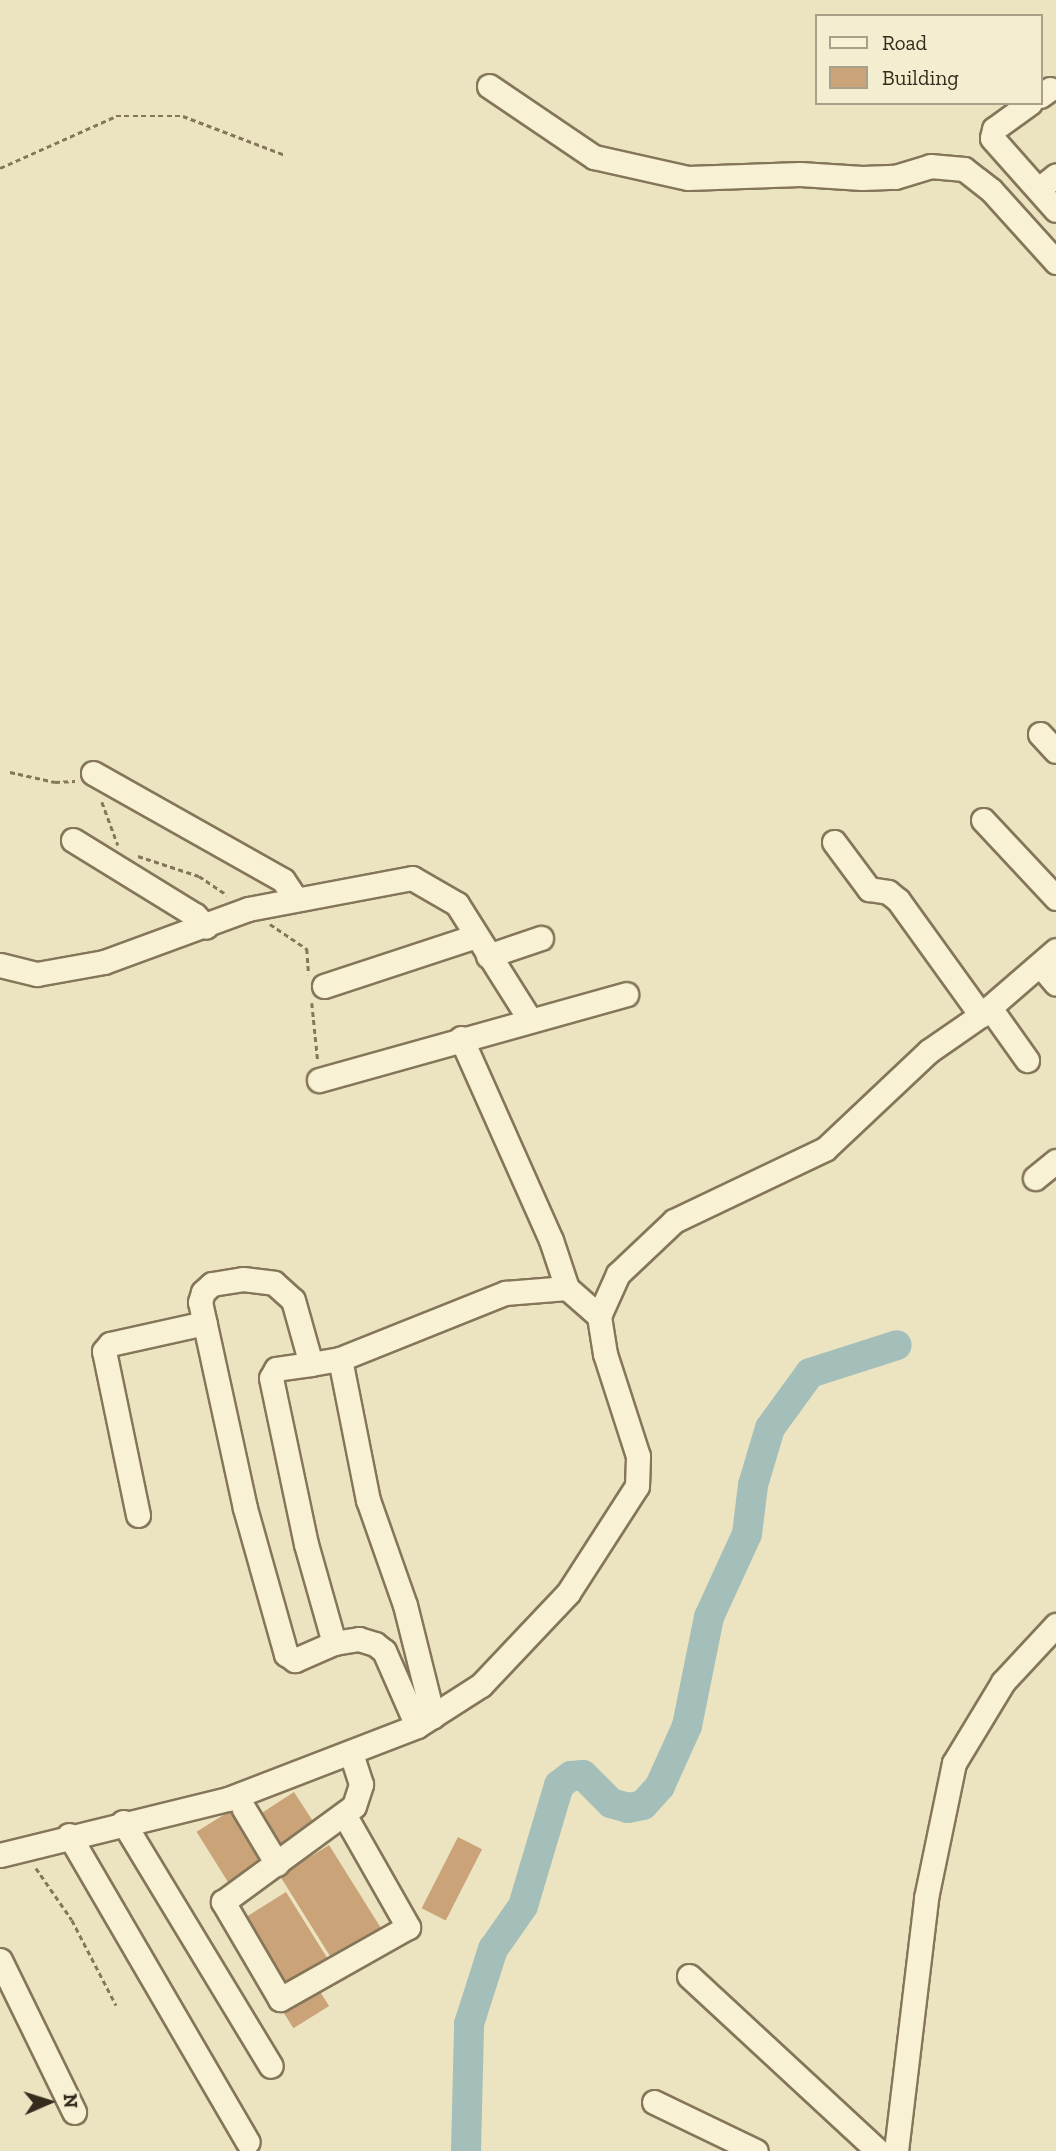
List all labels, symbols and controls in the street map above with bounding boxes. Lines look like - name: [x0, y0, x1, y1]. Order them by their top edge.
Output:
- legend: [814, 14, 1042, 105]
- text: Road: [882, 30, 927, 55]
- text: Building: [882, 65, 959, 90]
- north arrow: [14, 2067, 84, 2137]
- text: N: [59, 2093, 82, 2109]

